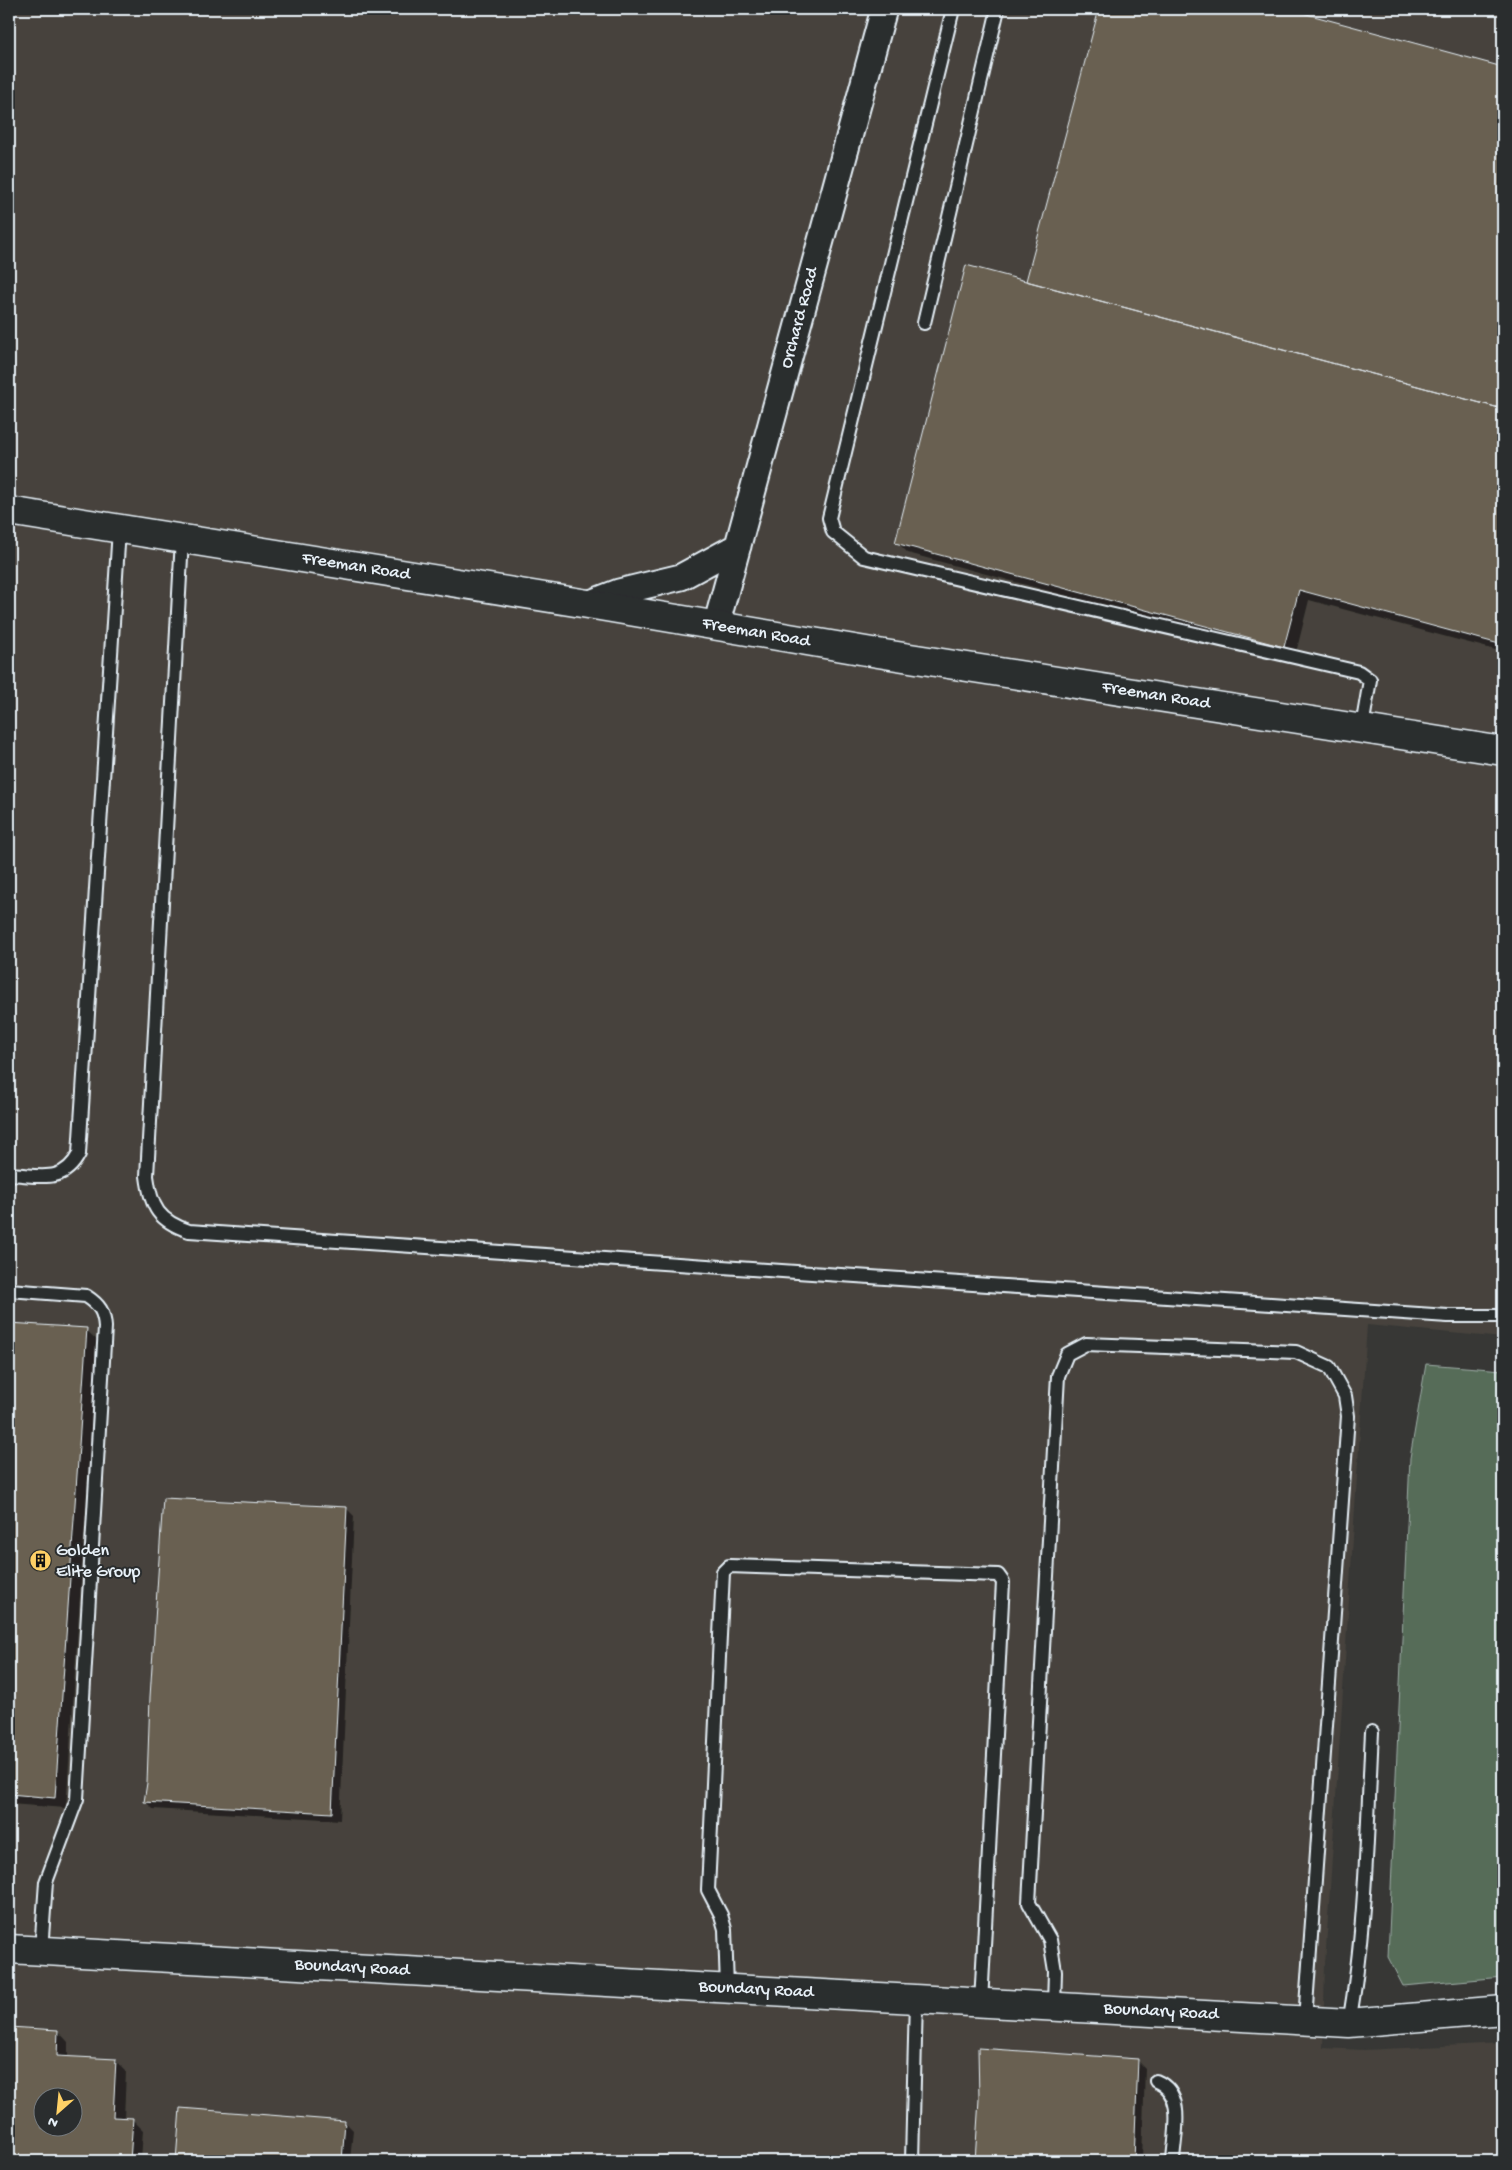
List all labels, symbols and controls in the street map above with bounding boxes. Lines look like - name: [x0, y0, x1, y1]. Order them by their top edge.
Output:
- street label: Orchard Road: [776, 264, 824, 371]
- street label: Freeman Road: [300, 548, 413, 586]
- street label: Freeman Road: [699, 613, 813, 653]
- street label: Freeman Road: [1100, 677, 1213, 715]
- place label: Golden Elite Group: [56, 1541, 140, 1583]
- building icon: Golden Elite Group: [28, 1549, 52, 1573]
- street label: Boundary Road: [293, 1954, 411, 1982]
- street label: Boundary Road: [697, 1976, 815, 2004]
- street label: Boundary Road: [1102, 1998, 1220, 2026]
- north arrow: [32, 2088, 82, 2138]
- text: N: [45, 2112, 61, 2131]

